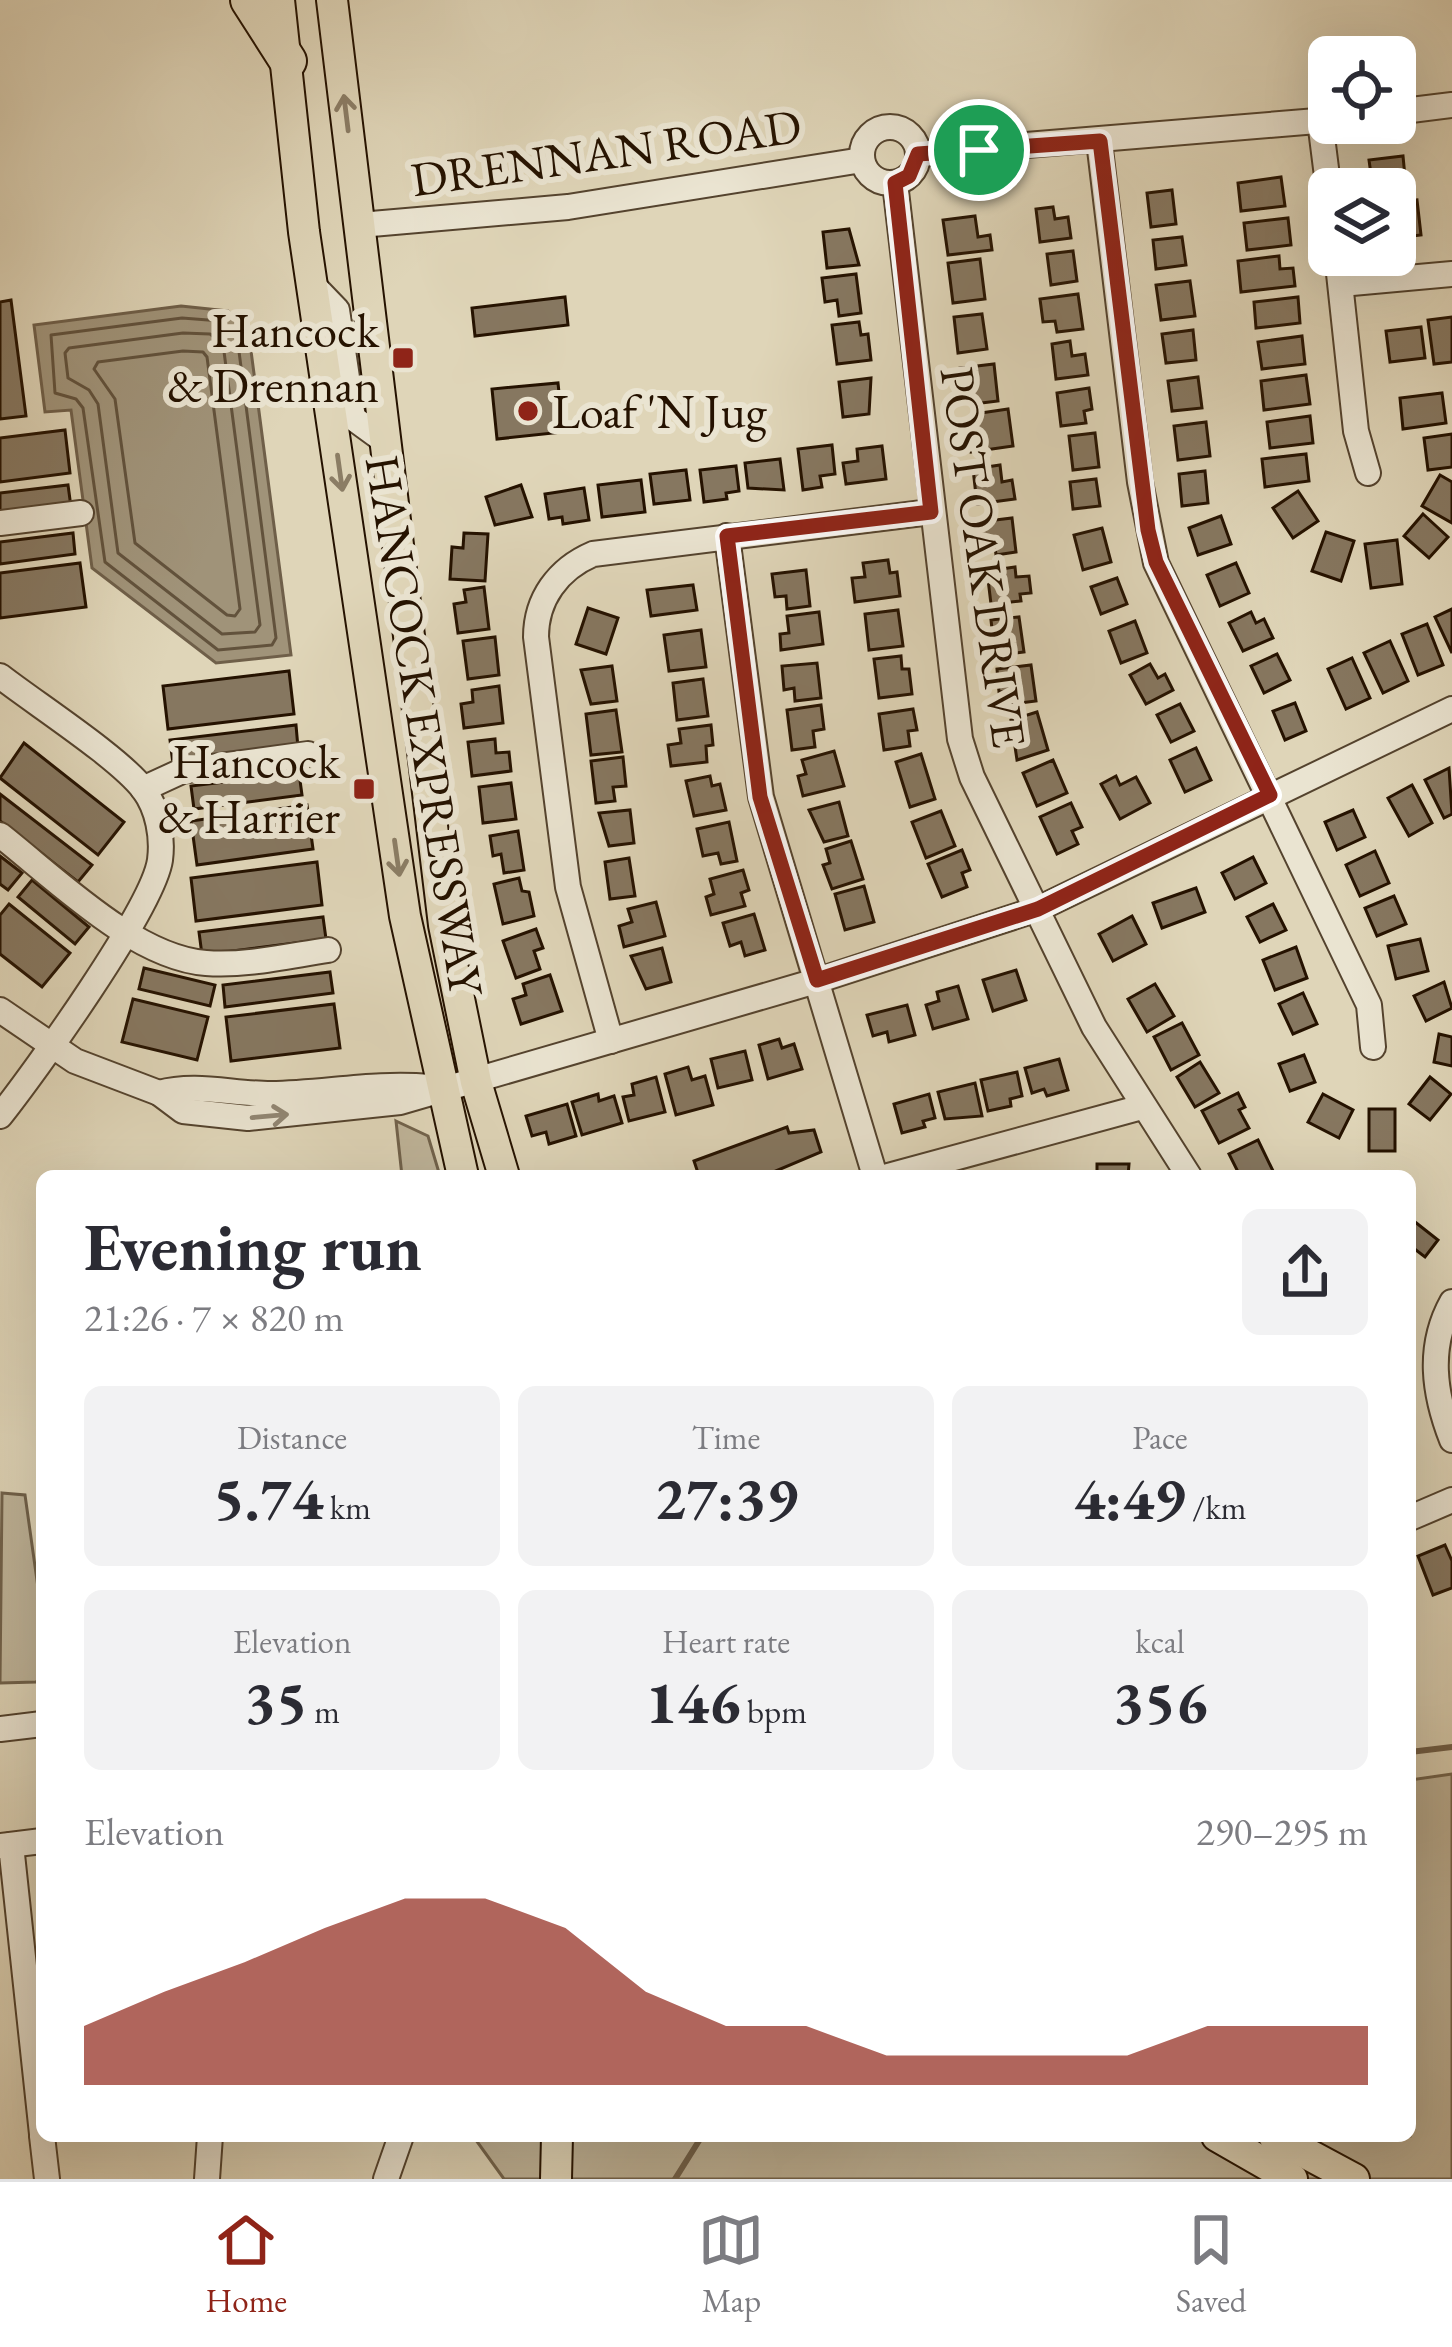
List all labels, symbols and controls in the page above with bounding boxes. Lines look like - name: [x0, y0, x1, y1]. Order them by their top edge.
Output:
- map controls: [1308, 36, 1416, 276]
- button: locate: [1308, 36, 1416, 144]
- one-way arrow: [335, 94, 357, 133]
- street label: DRENNAN ROAD: [407, 94, 805, 210]
- pin: [928, 99, 1030, 201]
- icon: arrive: [946, 117, 1012, 183]
- button: layers: [1308, 168, 1416, 276]
- place label: Hancock & Drennan: [167, 299, 379, 416]
- marker: Hancock & Drennan: [390, 345, 416, 371]
- street label: POST OAK DRIVE: [927, 363, 1041, 751]
- place label: Loaf 'N Jug: [552, 380, 768, 442]
- marker: Loaf 'N Jug: [515, 398, 541, 424]
- street label: HANCOCK EXPRESSWAY: [352, 451, 499, 1002]
- one-way arrow: [329, 452, 352, 491]
- place label: Hancock & Harrier: [158, 730, 340, 847]
- marker: Hancock & Harrier: [351, 776, 377, 802]
- one-way arrow: [386, 838, 408, 877]
- one-way arrow: [250, 1104, 289, 1127]
- text: Evening run: [84, 1204, 422, 1290]
- button: share: [1242, 1209, 1368, 1335]
- text: 21:26 · 7 × 820 m: [84, 1292, 344, 1343]
- text: Distance: [237, 1416, 347, 1459]
- text: Time: [692, 1416, 760, 1459]
- text: Pace: [1132, 1416, 1188, 1459]
- text: 5.74: [213, 1459, 323, 1537]
- text: 27:39: [654, 1459, 798, 1537]
- text: 4:49: [1073, 1459, 1186, 1537]
- text: km: [323, 1486, 371, 1529]
- text: /km: [1186, 1486, 1247, 1529]
- text: Elevation: [233, 1620, 351, 1663]
- text: Heart rate: [662, 1620, 790, 1663]
- text: kcal: [1135, 1620, 1185, 1663]
- text: 35: [244, 1663, 308, 1741]
- text: 146: [645, 1663, 740, 1741]
- text: 356: [1112, 1663, 1208, 1741]
- text: m: [308, 1690, 340, 1733]
- text: bpm: [740, 1690, 807, 1733]
- text: Elevation: [84, 1806, 224, 1857]
- text: 290–295 m: [1196, 1806, 1368, 1857]
- tab: Home: [206, 2207, 287, 2322]
- tab: Map: [698, 2207, 764, 2322]
- tab: Saved: [1176, 2207, 1246, 2322]

